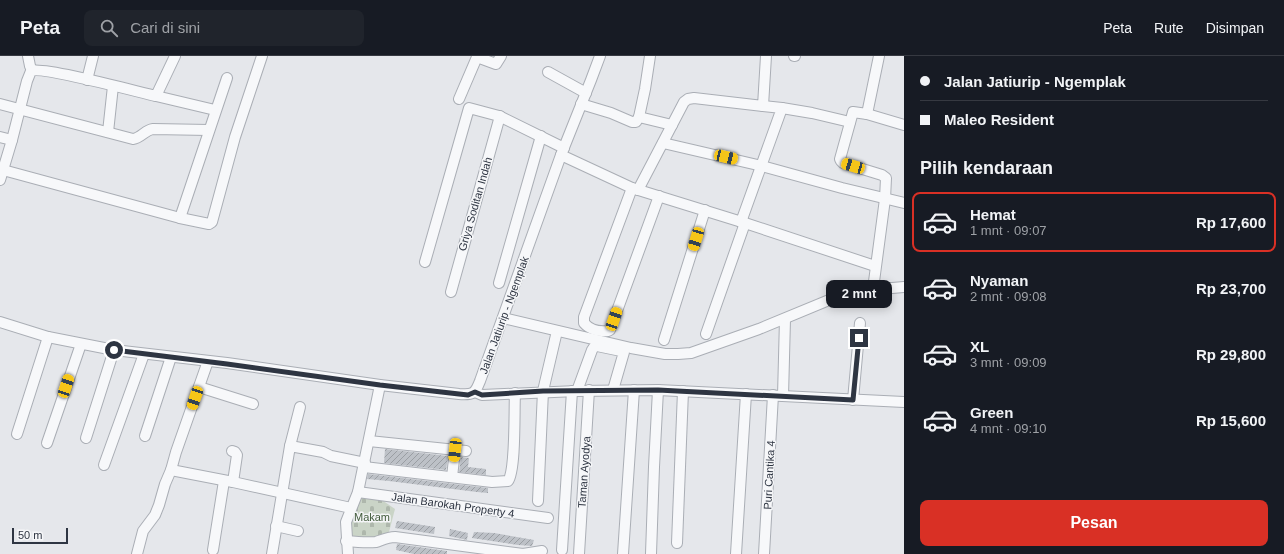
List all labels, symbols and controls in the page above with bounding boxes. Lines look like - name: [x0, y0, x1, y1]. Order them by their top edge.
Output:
- search box: [84, 10, 364, 46]
- text: Peta: [20, 17, 60, 38]
- icon: search: [98, 17, 120, 39]
- text: Cari di sini: [130, 19, 200, 36]
- text: Peta: [1103, 20, 1132, 36]
- text: Rute: [1154, 20, 1184, 36]
- text: Disimpan: [1206, 20, 1264, 36]
- text: Jalan Jatiurip - Ngemplak: [944, 73, 1126, 90]
- text: Maleo Resident: [944, 111, 1054, 128]
- car: [713, 148, 739, 166]
- street label: Griya Soditan Indah: [456, 156, 494, 252]
- car: [840, 157, 866, 175]
- text: Pilih kendaraan: [920, 158, 1053, 178]
- icon: car: [922, 204, 958, 240]
- text: Hemat: [970, 206, 1016, 223]
- text: Rp 17,600: [1196, 214, 1266, 231]
- text: 1 mnt · 09:07: [970, 223, 1047, 238]
- car: [687, 226, 705, 252]
- street label: Jalan Jatiurip - Ngemplak: [477, 254, 531, 375]
- icon: car: [922, 270, 958, 306]
- text: Nyaman: [970, 272, 1028, 289]
- callout: 2 mnt: [826, 280, 892, 308]
- text: Rp 23,700: [1196, 280, 1266, 297]
- text: 2 mnt: [842, 286, 876, 301]
- text: 2 mnt · 09:08: [970, 289, 1047, 304]
- car: [604, 306, 624, 332]
- route end: [850, 329, 868, 347]
- icon: car: [922, 336, 958, 372]
- text: XL: [970, 338, 989, 355]
- route start: [105, 341, 123, 359]
- text: Rp 29,800: [1196, 346, 1266, 363]
- text: 3 mnt · 09:09: [970, 355, 1047, 370]
- car: [57, 373, 75, 399]
- car: [185, 385, 205, 411]
- icon: car: [922, 402, 958, 438]
- text: Green: [970, 404, 1013, 421]
- text: Rp 15,600: [1196, 412, 1266, 429]
- text: 4 mnt · 09:10: [970, 421, 1047, 436]
- street label: Taman Ayodya: [576, 435, 593, 508]
- car: [448, 437, 462, 463]
- street label: Puri Cantika 4: [761, 440, 777, 510]
- street label: Jalan Barokah Property 4: [391, 490, 515, 520]
- button: Pesan: [920, 500, 1268, 546]
- park label: Makam: [354, 511, 390, 523]
- scale bar: [12, 526, 68, 545]
- text: 50 m: [18, 529, 42, 541]

